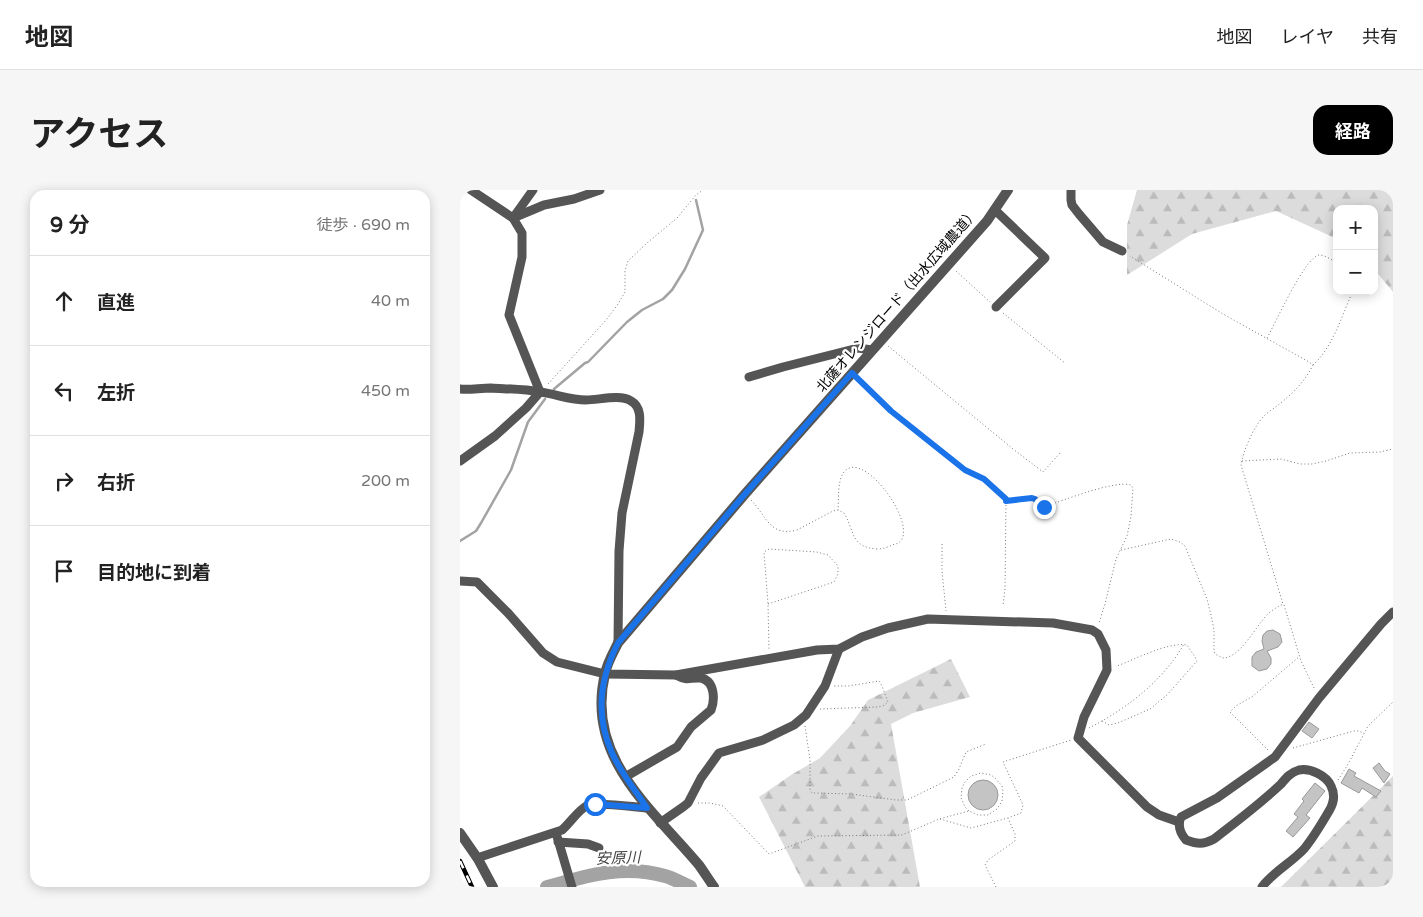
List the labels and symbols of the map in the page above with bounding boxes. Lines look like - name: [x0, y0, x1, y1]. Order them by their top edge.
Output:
- street label: 北薩オレンジロード（出水広域農道）: [813, 205, 982, 396]
- route end: [1033, 496, 1056, 519]
- route start: [584, 793, 607, 816]
- water label: 安原川: [595, 848, 643, 868]

